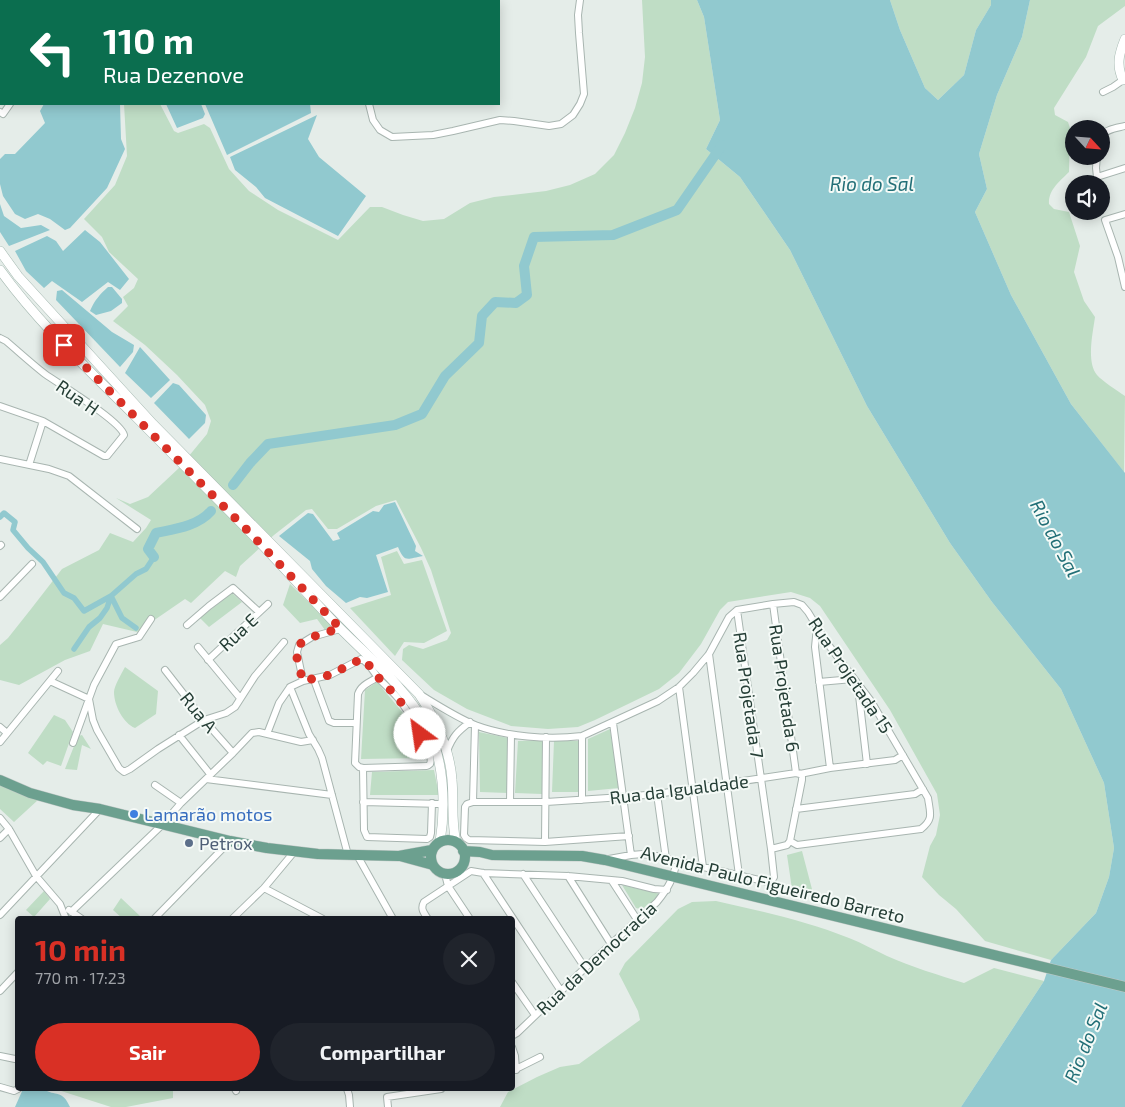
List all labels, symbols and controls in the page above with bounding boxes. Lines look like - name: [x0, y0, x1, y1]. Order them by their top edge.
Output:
- text: 110 m: [103, 19, 194, 61]
- icon: left: [20, 20, 85, 85]
- text: Rua Dezenove: [103, 61, 244, 87]
- north arrow: [1065, 120, 1110, 165]
- map controls: [1065, 120, 1110, 220]
- water label: Rio do Sal: [830, 172, 914, 195]
- button: sound: [1065, 175, 1110, 220]
- pin: [43, 324, 85, 366]
- icon: arrive: [50, 331, 78, 359]
- street label: Rua H: [52, 374, 104, 420]
- water label: Rio do Sal: [1026, 495, 1086, 581]
- street label: Rua E: [214, 608, 262, 656]
- street label: Rua Projetada 15: [804, 613, 898, 737]
- street label: Rua Projetada 6: [765, 623, 805, 753]
- street label: Rua Projetada 7: [729, 630, 769, 760]
- street label: Rua A: [176, 687, 223, 737]
- position arrow: [393, 707, 445, 759]
- street label: Rua da Igualdade: [608, 770, 750, 808]
- place label: Lamarão motos: [144, 803, 272, 825]
- marker: Lamarão motos: [128, 808, 140, 820]
- place label: Petrox: [199, 832, 253, 854]
- marker: Petrox: [183, 837, 195, 849]
- street label: Avenida Paulo Figueiredo Barreto: [639, 841, 907, 927]
- street label: Rua da Democracia: [531, 897, 661, 1019]
- text: 10 min: [35, 931, 126, 967]
- button: close: [443, 933, 495, 985]
- text: 770 m · 17:23: [35, 968, 126, 987]
- water label: Rio do Sal: [1059, 999, 1111, 1085]
- button: Sair: [35, 1023, 260, 1081]
- button: Compartilhar: [270, 1023, 495, 1081]

